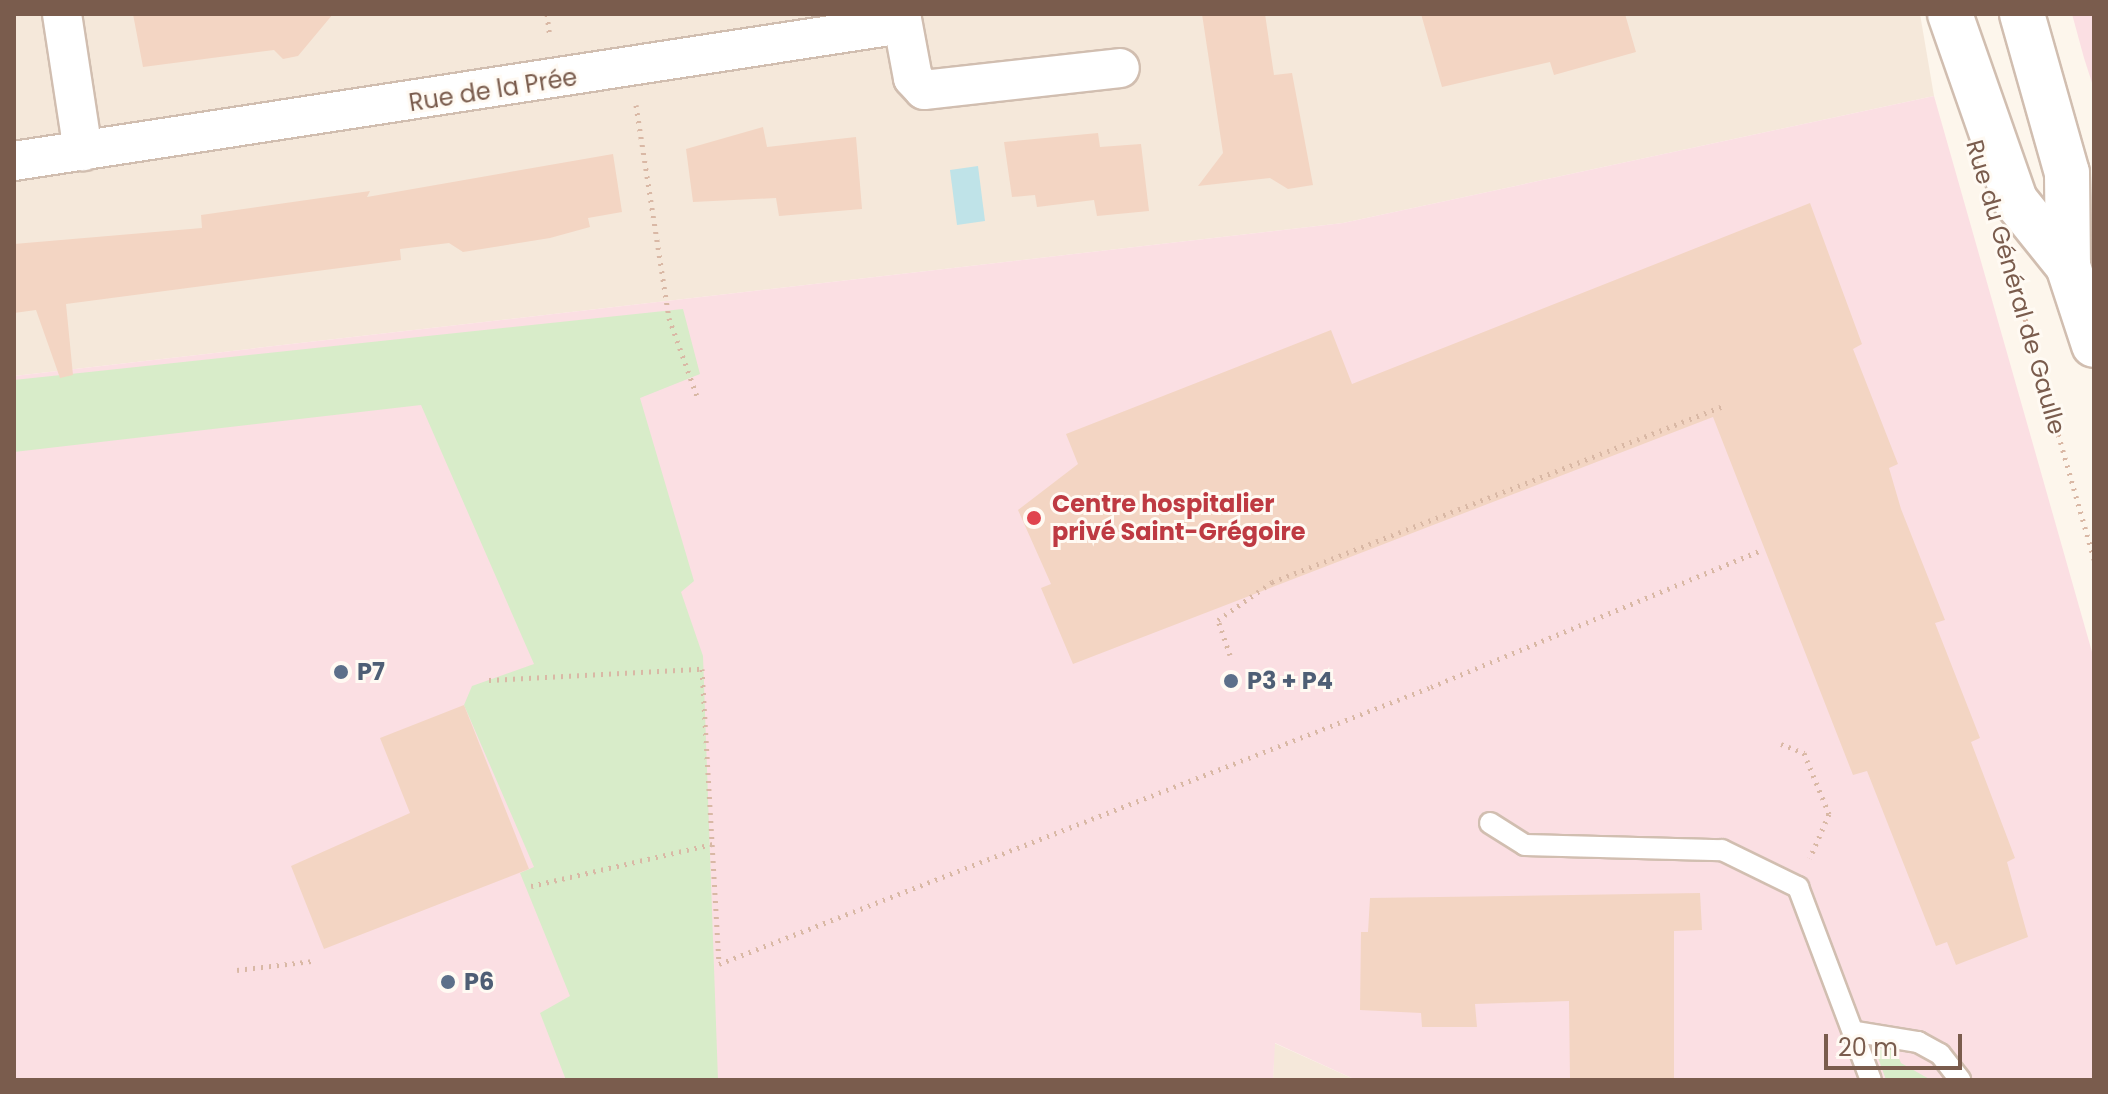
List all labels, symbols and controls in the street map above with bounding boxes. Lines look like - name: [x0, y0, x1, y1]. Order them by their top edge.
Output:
- street label: Rue de la Prée: [407, 62, 579, 118]
- street label: Rue du Général de Gaulle: [1960, 136, 2072, 438]
- place label: Centre hospitalier privé Saint-Grégoire: [1052, 490, 1306, 546]
- marker: Centre hospitalier privé Saint-Grégoire: [1023, 507, 1045, 529]
- place label: P7: [357, 658, 385, 686]
- marker: P7: [332, 663, 350, 681]
- place label: P3 + P4: [1247, 667, 1333, 695]
- marker: P3 + P4: [1222, 672, 1240, 690]
- place label: P6: [464, 968, 494, 996]
- marker: P6: [439, 973, 457, 991]
- scale bar: [1828, 1018, 1966, 1068]
- text: 20 m: [1838, 1031, 1898, 1064]

